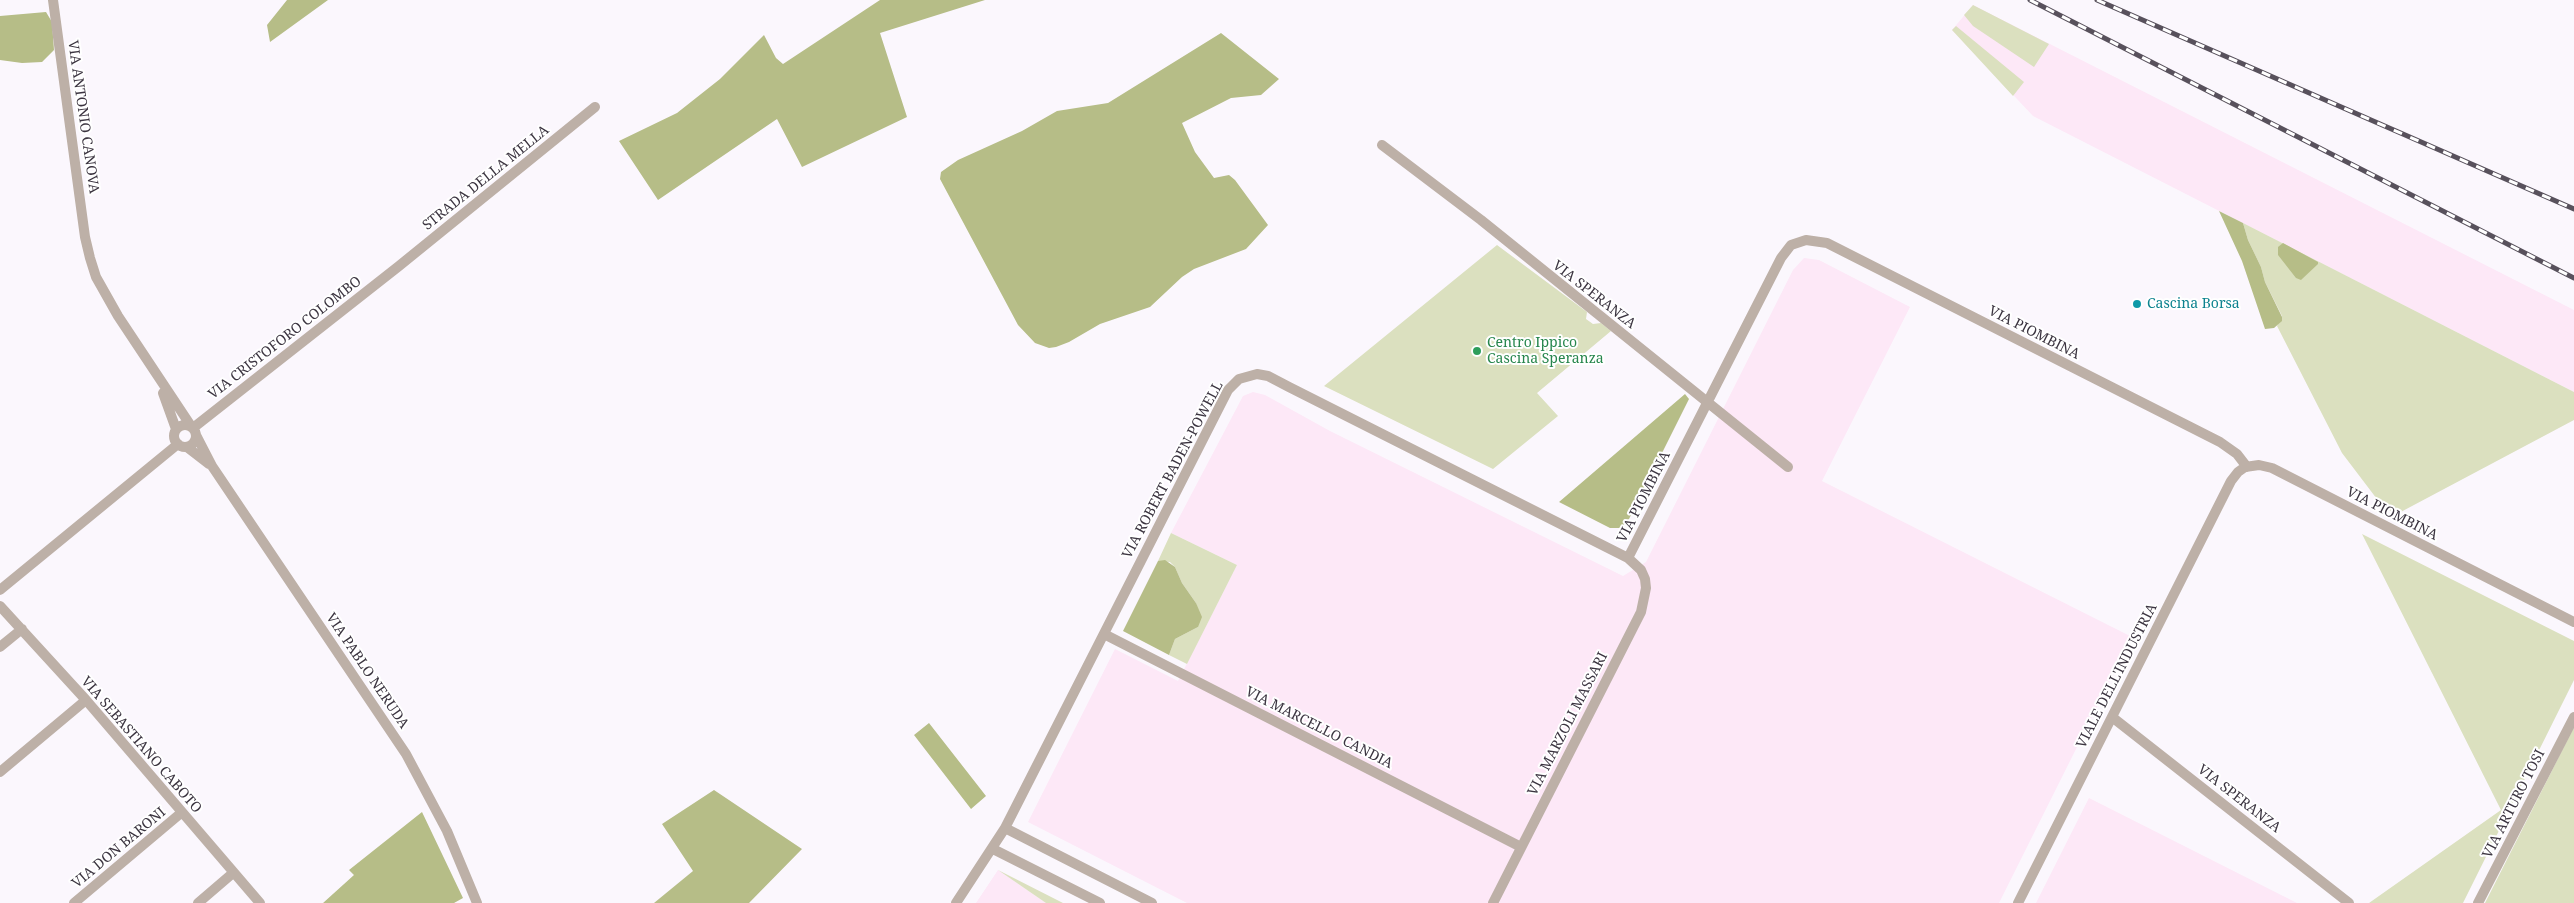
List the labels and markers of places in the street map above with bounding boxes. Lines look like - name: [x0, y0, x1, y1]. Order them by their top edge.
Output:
- place label: Cascina Borsa: [2147, 296, 2240, 312]
- marker: Cascina Borsa: [2131, 298, 2143, 310]
- place label: Centro Ippico Cascina Speranza: [1487, 335, 1604, 368]
- marker: Centro Ippico Cascina Speranza: [1471, 345, 1483, 357]

